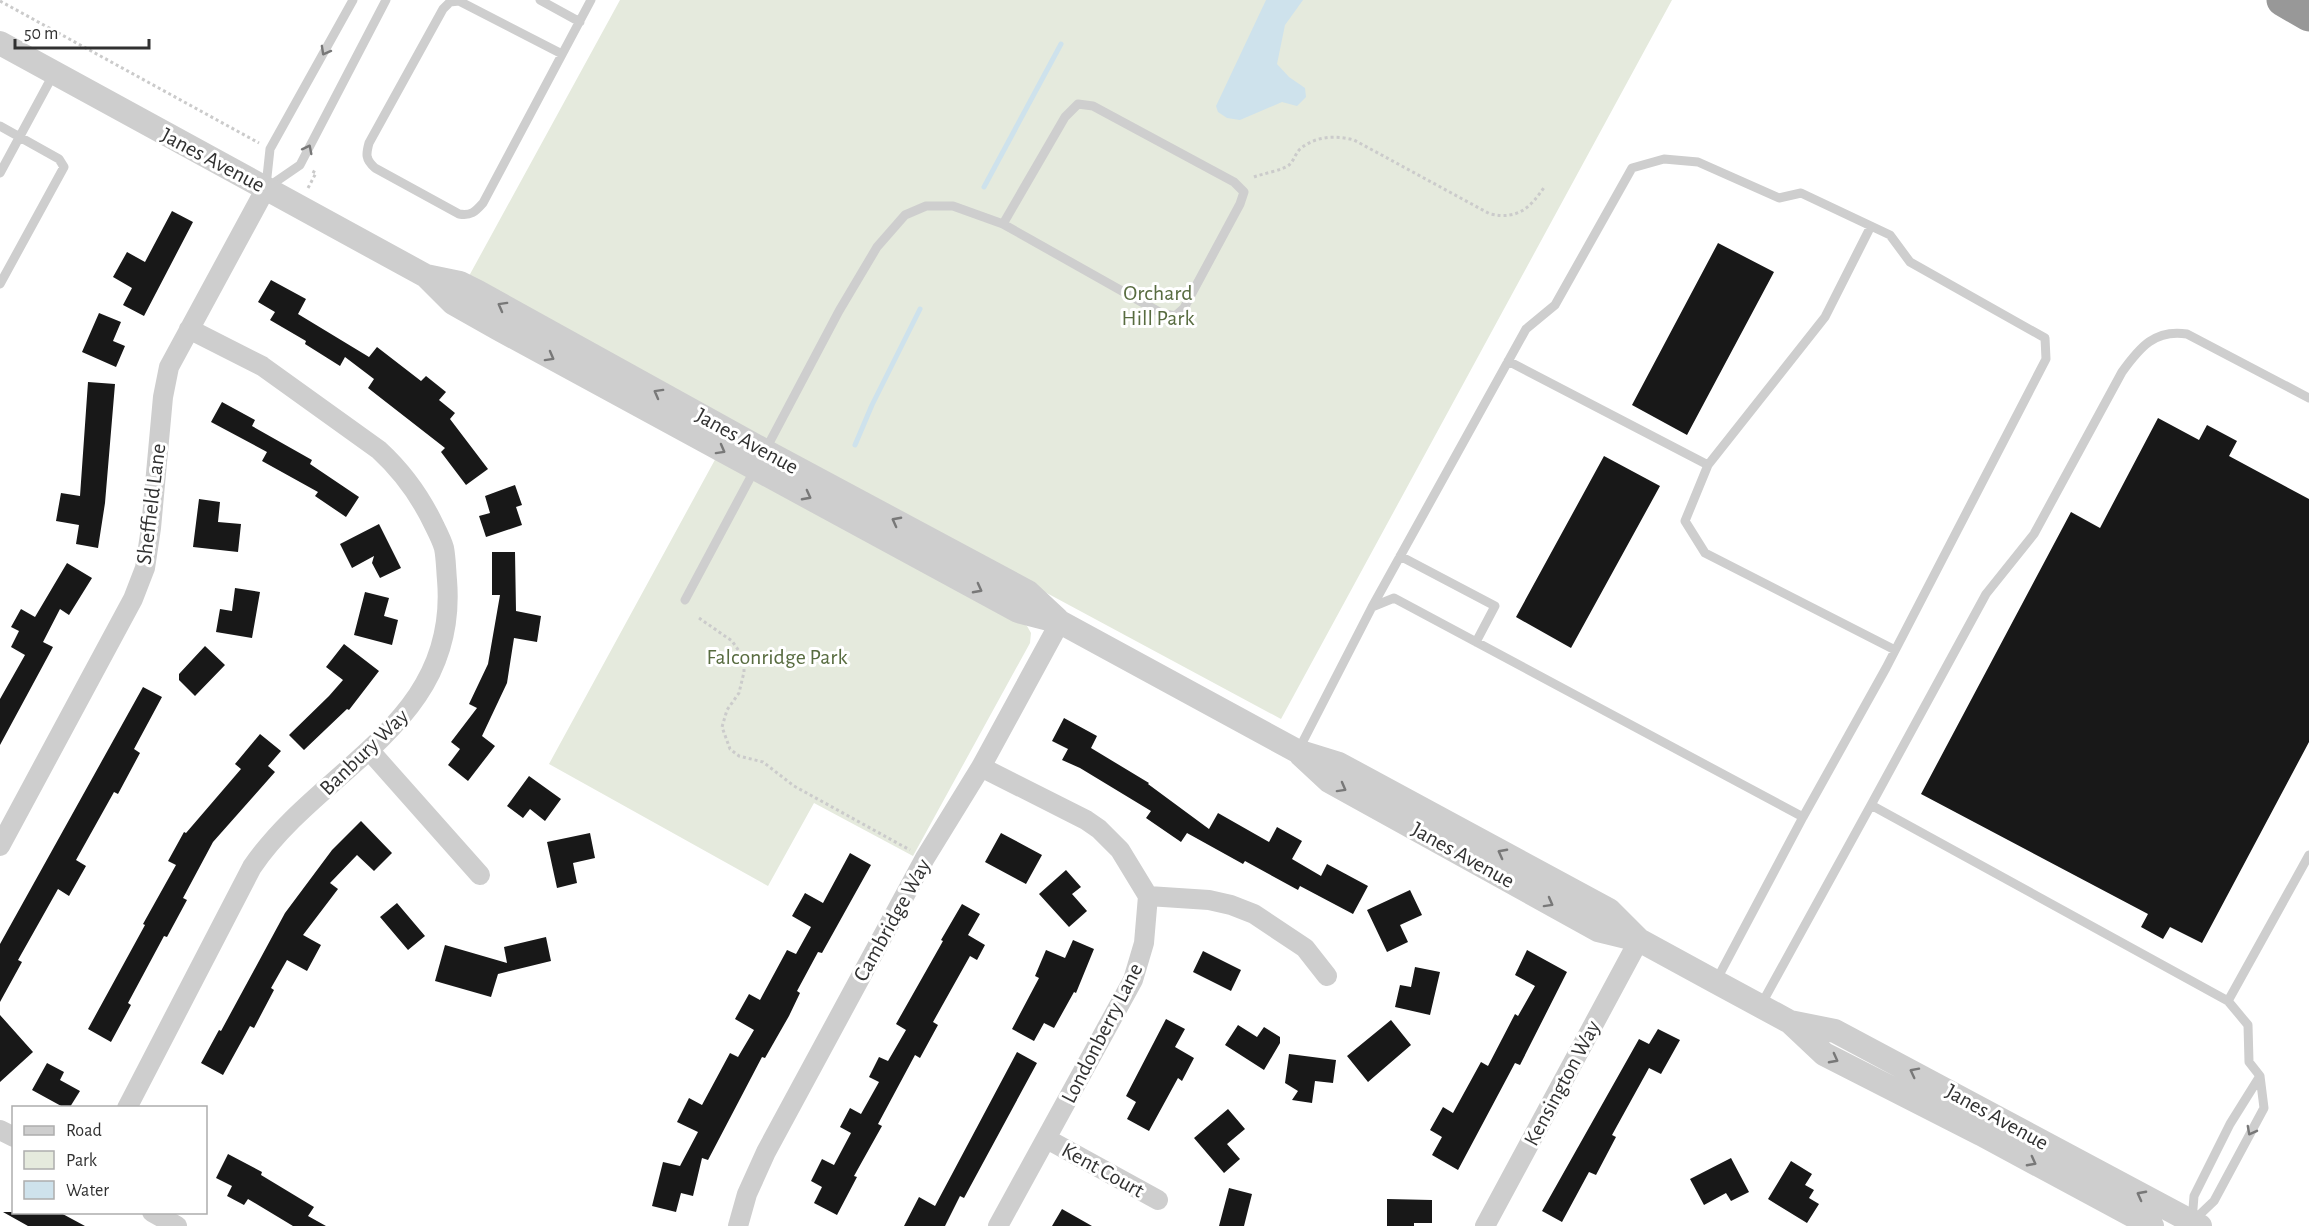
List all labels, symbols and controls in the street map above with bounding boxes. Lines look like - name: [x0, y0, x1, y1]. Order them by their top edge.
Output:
- scale bar: [15, 12, 148, 50]
- text: 50 m: [24, 25, 58, 43]
- one-way arrow: [321, 45, 332, 55]
- street label: Janes Avenue: [158, 124, 268, 196]
- one-way arrow: [301, 145, 312, 156]
- park label: Orchard Hill Park: [1122, 282, 1194, 329]
- one-way arrow: [498, 302, 509, 313]
- one-way arrow: [544, 350, 554, 361]
- one-way arrow: [654, 388, 664, 400]
- street label: Janes Avenue: [692, 404, 802, 478]
- street label: Sheffield Lane: [133, 442, 169, 566]
- one-way arrow: [715, 443, 725, 454]
- one-way arrow: [801, 489, 811, 500]
- one-way arrow: [892, 517, 903, 528]
- one-way arrow: [972, 582, 983, 593]
- park label: Falconridge Park: [707, 646, 847, 668]
- street label: Banbury Way: [316, 704, 413, 799]
- one-way arrow: [1336, 781, 1346, 792]
- street label: Janes Avenue: [1408, 818, 1518, 892]
- one-way arrow: [1498, 849, 1509, 860]
- street label: Cambridge Way: [849, 855, 935, 985]
- one-way arrow: [1543, 896, 1554, 907]
- street label: Londonberry Lane: [1057, 960, 1147, 1106]
- street label: Kensington Way: [1520, 1016, 1605, 1149]
- one-way arrow: [1828, 1052, 1838, 1063]
- one-way arrow: [1909, 1067, 1920, 1079]
- street label: Janes Avenue: [1942, 1080, 2052, 1154]
- legend: [12, 1106, 207, 1214]
- text: Road: [66, 1122, 102, 1140]
- one-way arrow: [2247, 1125, 2258, 1135]
- street label: Kent Court: [1058, 1138, 1148, 1202]
- text: Park: [66, 1152, 98, 1170]
- one-way arrow: [2026, 1155, 2037, 1166]
- text: Water: [66, 1182, 109, 1200]
- one-way arrow: [2136, 1190, 2147, 1202]

